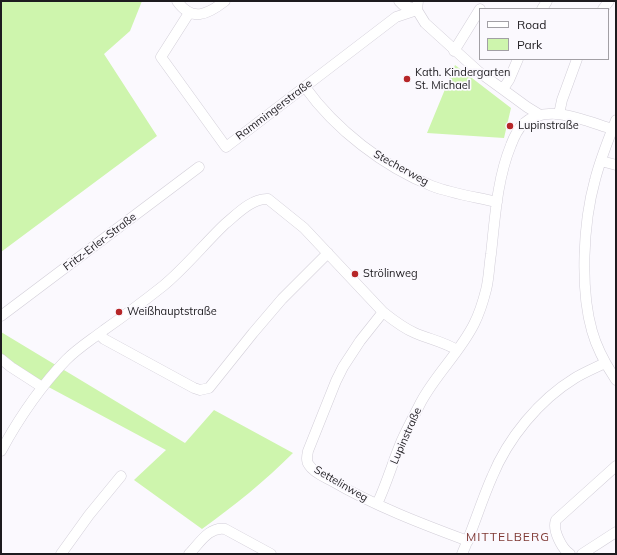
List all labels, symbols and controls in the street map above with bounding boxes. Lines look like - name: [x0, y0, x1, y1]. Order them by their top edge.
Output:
- legend: [479, 8, 609, 60]
- text: Road: [517, 17, 546, 32]
- text: Park: [517, 37, 542, 52]
- place label: Kath. Kindergarten St. Michael: [415, 66, 511, 92]
- marker: Kath. Kindergarten St. Michael: [402, 74, 412, 84]
- street label: Rammingerstraße: [233, 77, 315, 143]
- place label: Lupinstraße: [518, 119, 579, 133]
- marker: Lupinstraße: [505, 121, 515, 131]
- street label: Stecherweg: [371, 147, 431, 189]
- street label: Fritz-Erler-Straße: [61, 210, 139, 274]
- place label: Strölinweg: [363, 267, 418, 281]
- marker: Strölinweg: [350, 269, 360, 279]
- place label: Weißhauptstraße: [127, 305, 217, 319]
- marker: Weißhauptstraße: [114, 307, 124, 317]
- street label: Lupinstraße: [388, 406, 424, 466]
- street label: Settelinweg: [312, 463, 370, 505]
- district label: MITTELBERG: [466, 530, 550, 544]

